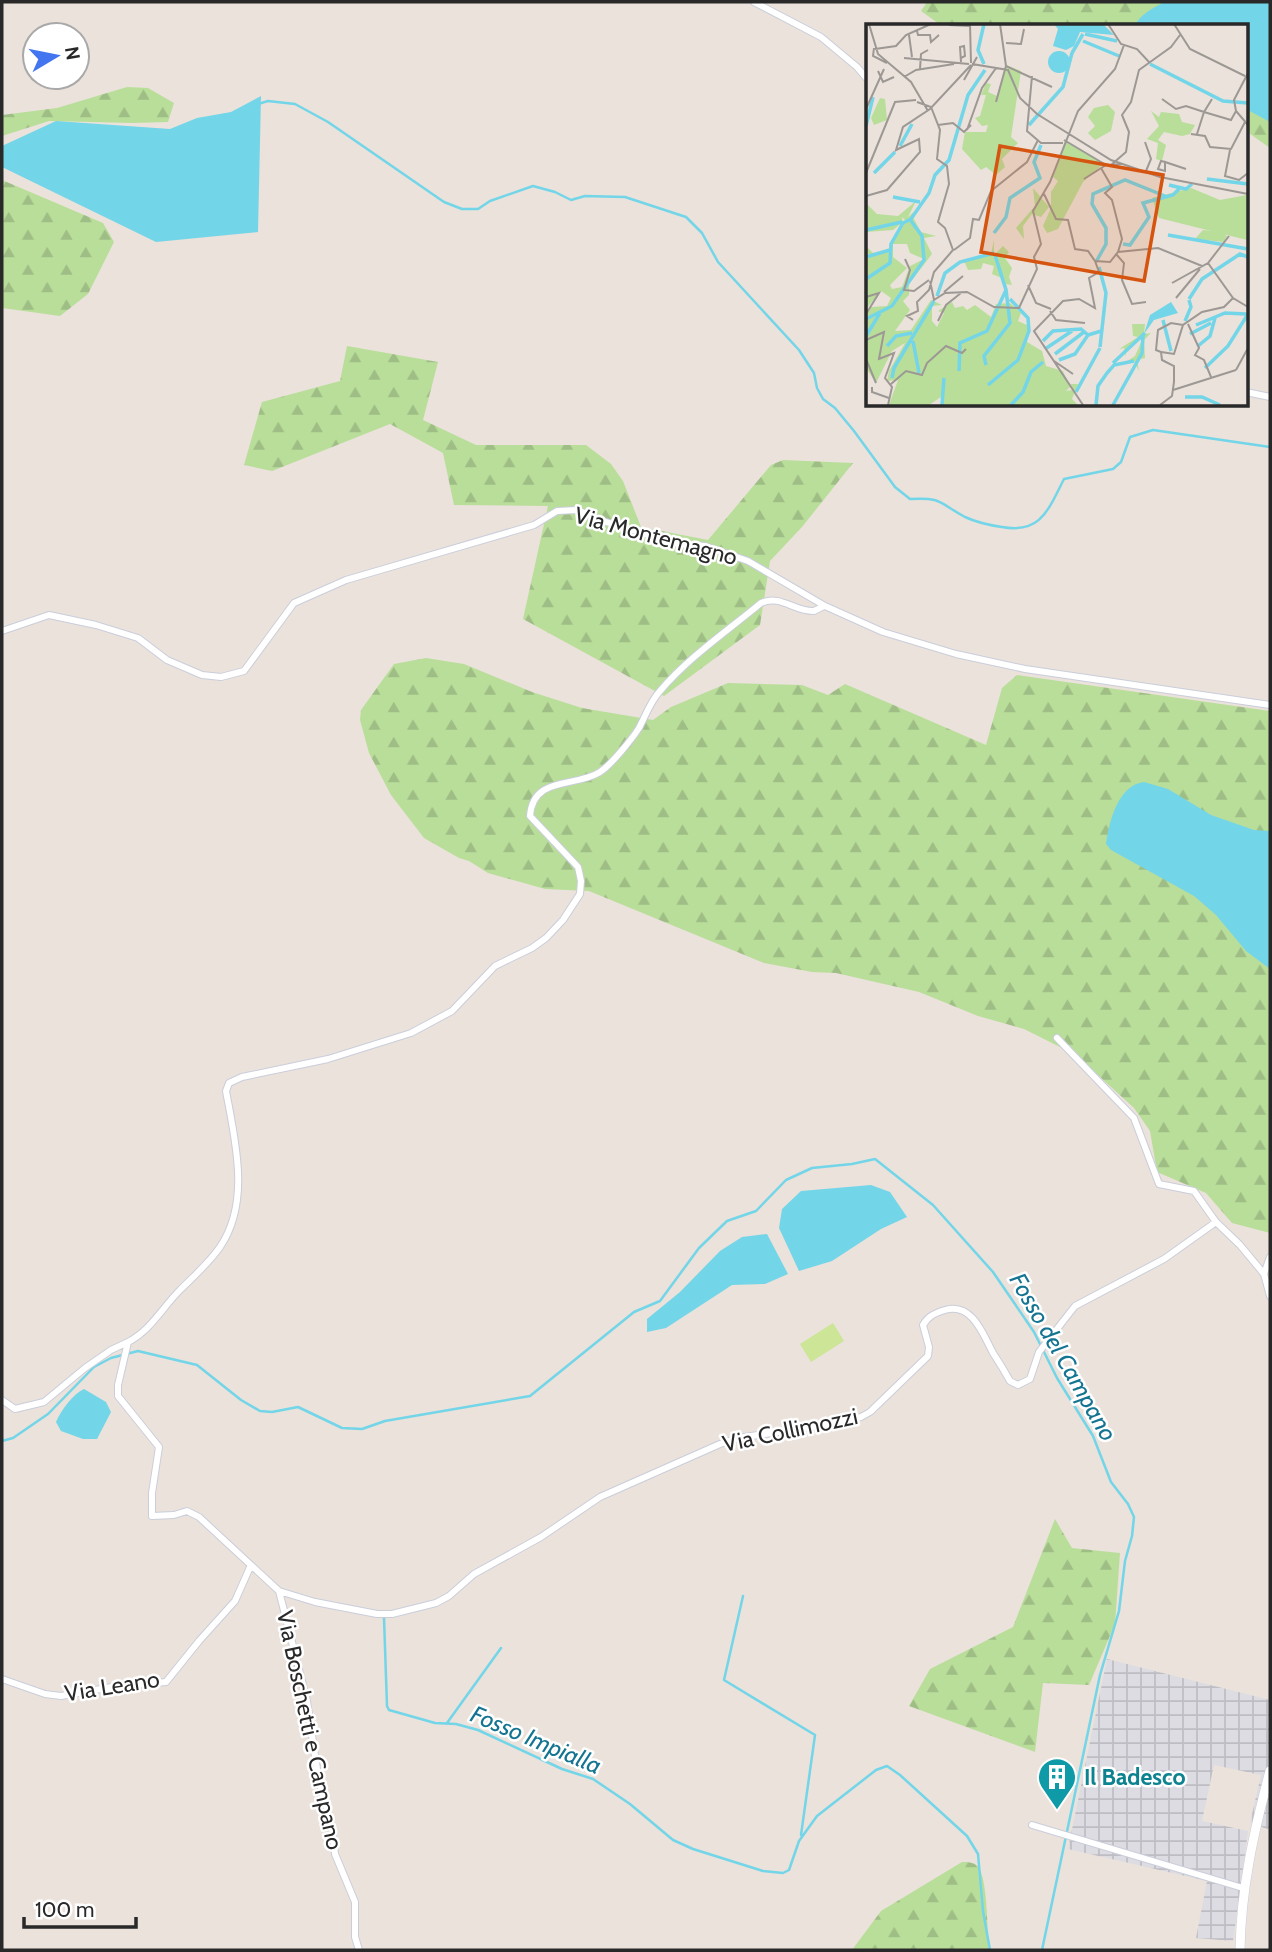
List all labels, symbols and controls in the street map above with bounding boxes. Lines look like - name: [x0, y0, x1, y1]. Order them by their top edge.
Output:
- north arrow: [21, 21, 91, 91]
- inset map: [866, 24, 1248, 406]
- text: N: [60, 45, 85, 62]
- street label: Via Montemagno: [571, 501, 741, 571]
- water label: Fosso del Campano: [1004, 1268, 1123, 1446]
- street label: Via Collimozzi: [720, 1402, 860, 1458]
- street label: Via Boschetti e Campano: [271, 1608, 349, 1852]
- street label: Via Leano: [63, 1665, 161, 1707]
- water label: Fosso Impialla: [467, 1699, 606, 1780]
- building icon: Il Badesco: [1036, 1756, 1078, 1811]
- place label: Il Badesco: [1084, 1763, 1186, 1791]
- scale bar: [24, 1885, 136, 1929]
- text: 100 m: [35, 1897, 94, 1922]

